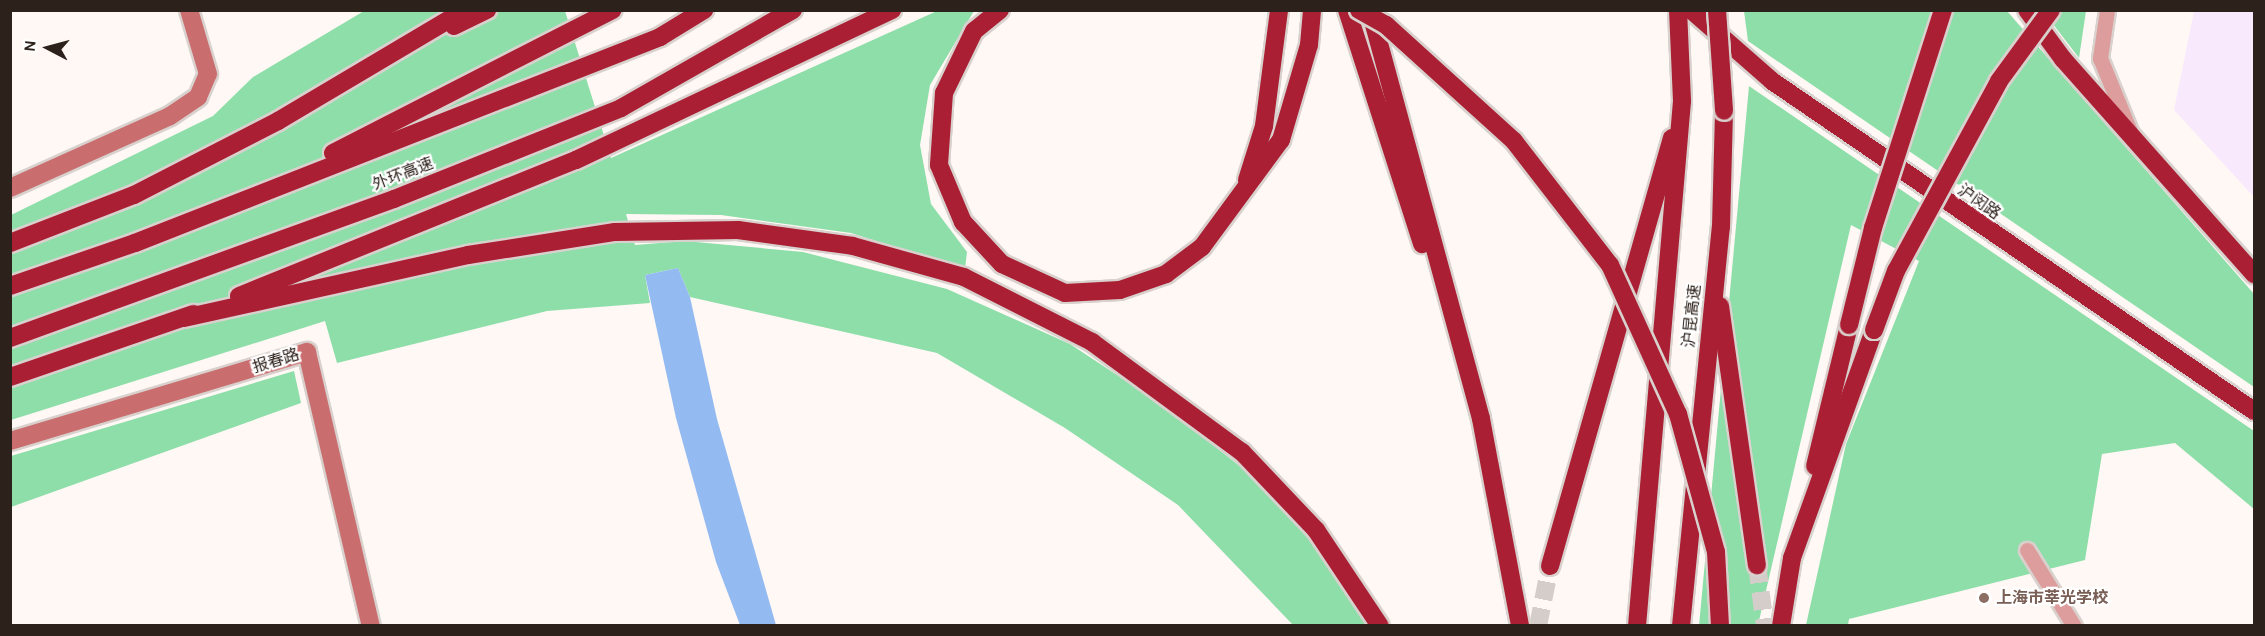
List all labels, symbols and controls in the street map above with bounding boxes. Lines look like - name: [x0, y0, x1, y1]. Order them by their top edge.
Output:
- north arrow: [18, 18, 78, 78]
- text: N: [20, 39, 40, 53]
- street label: 外环高速: [370, 154, 436, 194]
- street label: 沪闵路: [1954, 180, 2004, 224]
- street label: 沪昆高速: [1679, 283, 1705, 349]
- street label: 报春路: [250, 345, 302, 377]
- place label: 上海市莘光学校: [1996, 588, 2108, 608]
- marker: 上海市莘光学校: [1977, 591, 1991, 605]

